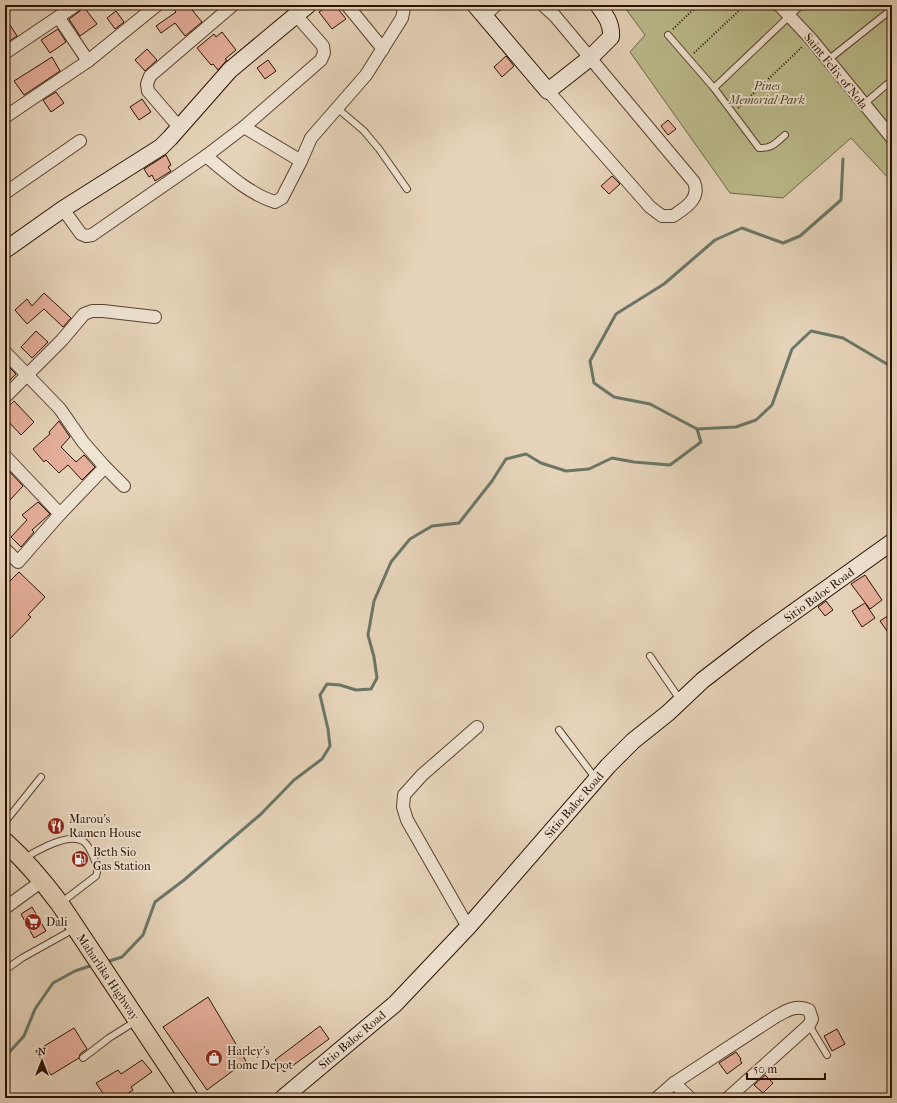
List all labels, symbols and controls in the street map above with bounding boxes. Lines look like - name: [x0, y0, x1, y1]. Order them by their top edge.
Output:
- street label: Saint Felix of Nola: [801, 30, 871, 112]
- park label: Pines Memorial Park: [728, 79, 805, 107]
- street label: Sitio Baloc Road: [781, 565, 857, 625]
- street label: Sitio Baloc Road: [541, 769, 607, 841]
- place label: Marou’s Ramen House: [69, 812, 141, 840]
- restaurant icon: Marou’s Ramen House: [46, 816, 66, 836]
- place label: Beth Sio Gas Station: [93, 845, 151, 873]
- fuel station icon: Beth Sio Gas Station: [70, 849, 90, 869]
- supermarket icon: Dali: [23, 912, 43, 932]
- place label: Dali: [46, 915, 68, 929]
- street label: Maharlika Highway: [74, 931, 142, 1023]
- street label: Sitio Baloc Road: [316, 1008, 389, 1072]
- north arrow: [22, 1041, 62, 1081]
- place label: Harley's Home Depot: [227, 1044, 293, 1072]
- text: N: [38, 1045, 47, 1058]
- shop icon: Harley's Home Depot: [204, 1048, 224, 1068]
- scale bar: [747, 1055, 825, 1081]
- text: 50 m: [753, 1062, 777, 1076]

